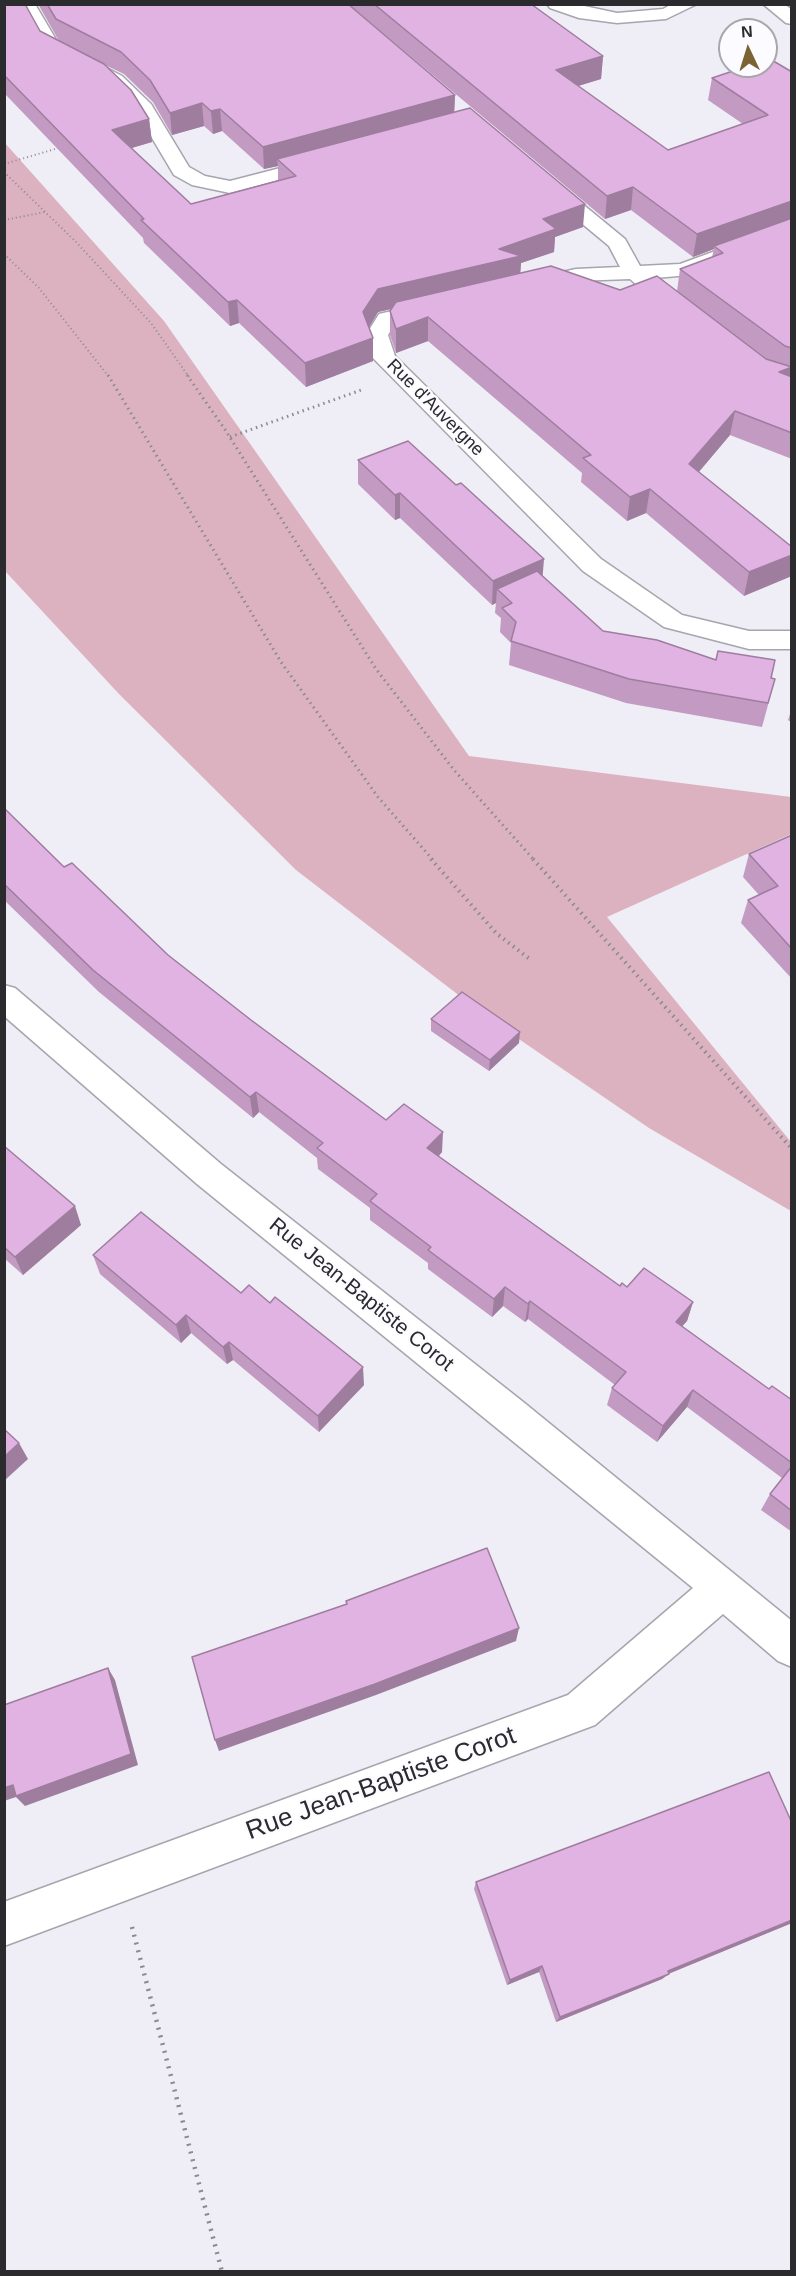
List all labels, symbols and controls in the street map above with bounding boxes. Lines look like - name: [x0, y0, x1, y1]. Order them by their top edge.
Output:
- north arrow: [718, 18, 778, 78]
- text: N: [740, 23, 753, 40]
- street label: Rue d'Auvergne: [382, 355, 488, 461]
- street label: Rue Jean-Baptiste Corot: [264, 1213, 458, 1377]
- street label: Rue Jean-Baptiste Corot: [242, 1721, 520, 1847]

